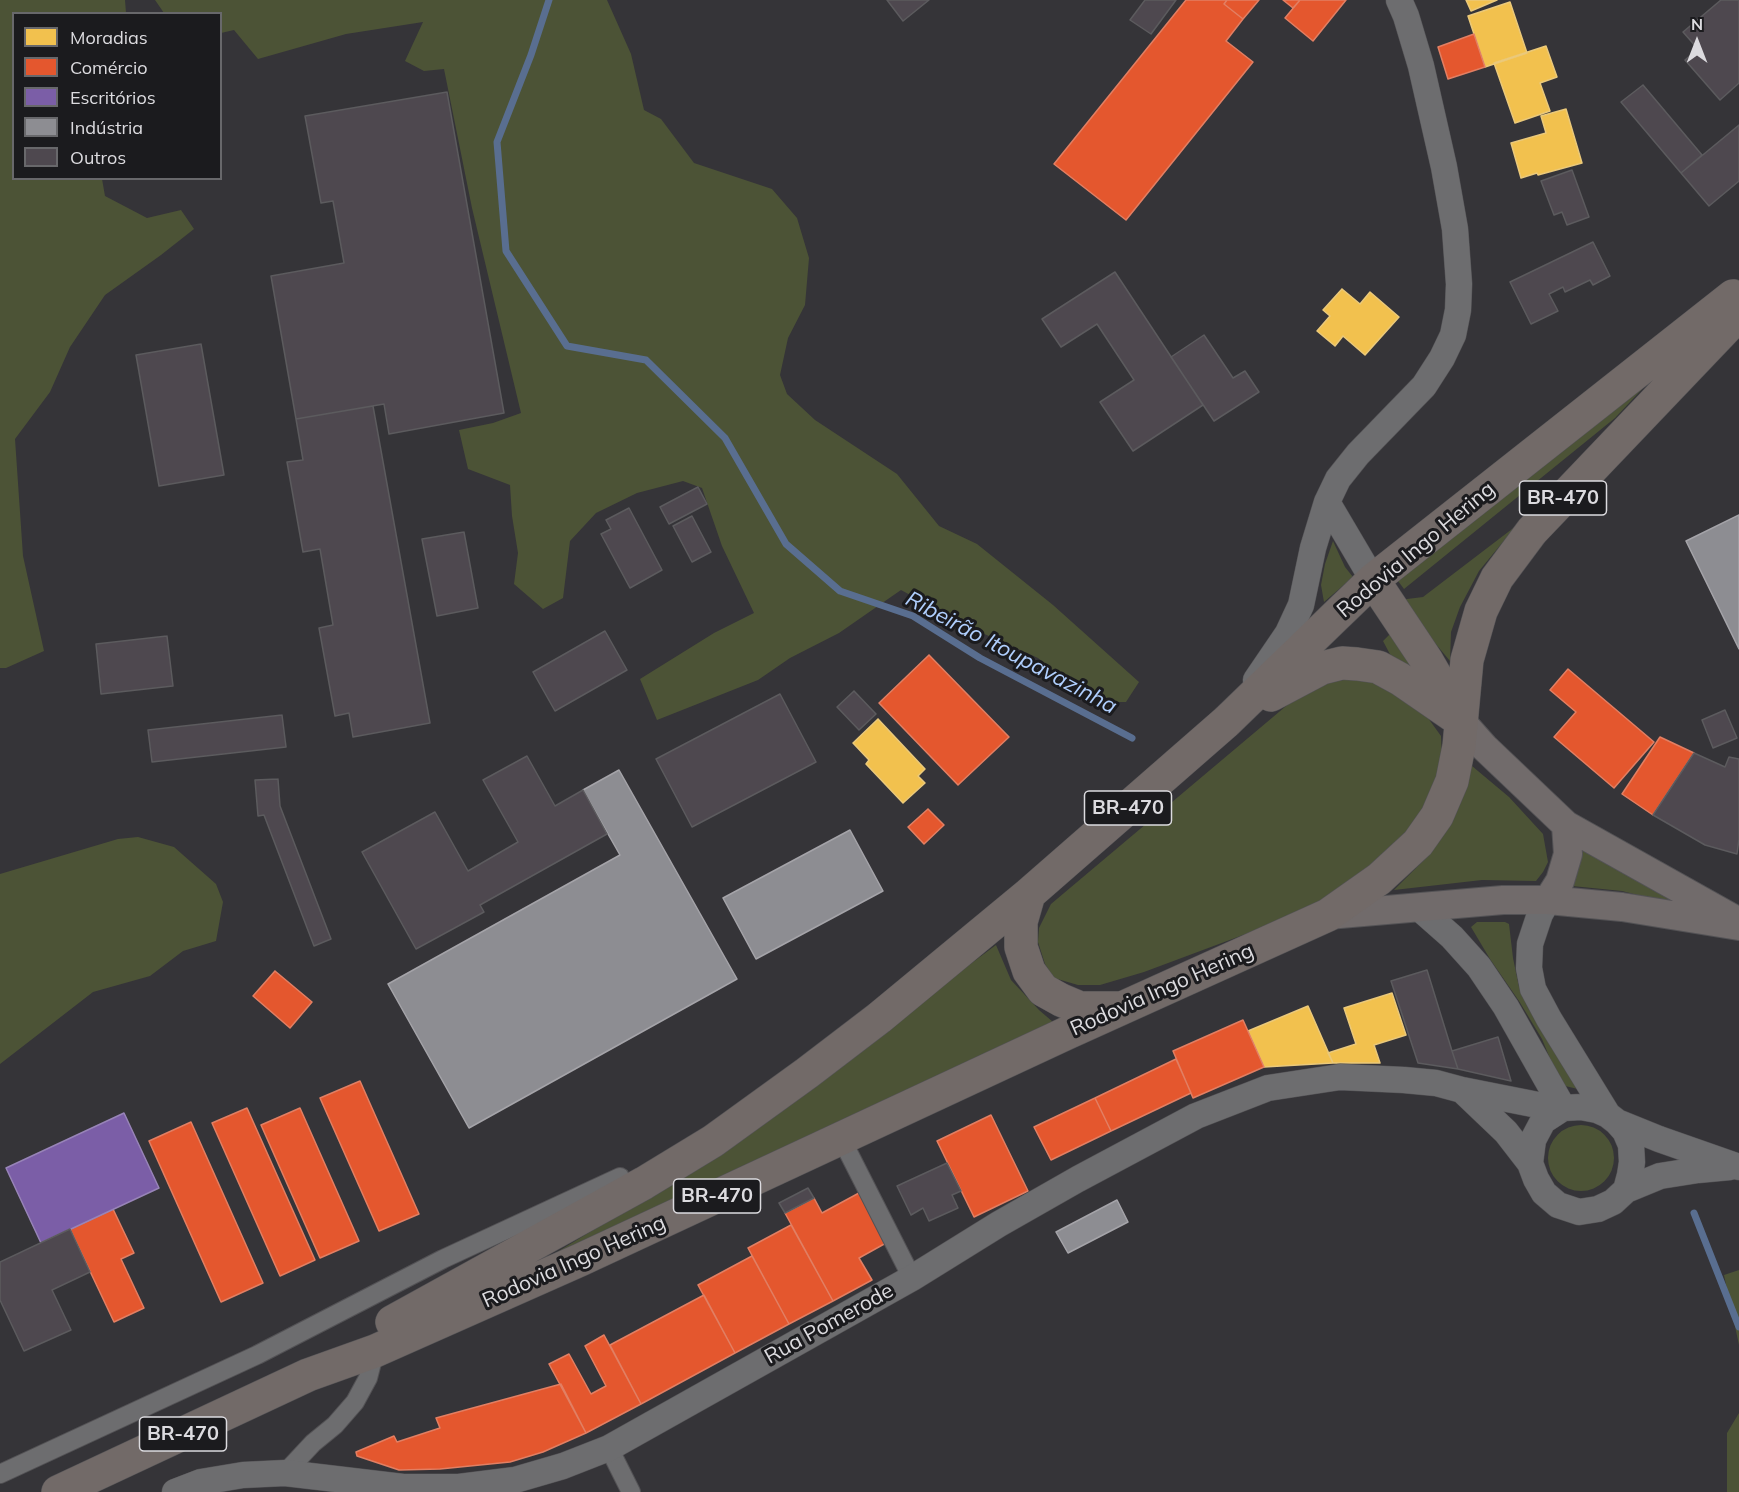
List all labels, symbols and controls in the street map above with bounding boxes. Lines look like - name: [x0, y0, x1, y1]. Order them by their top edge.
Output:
- legend: [12, 12, 222, 180]
- north arrow: [1667, 12, 1727, 72]
- text: N: [1691, 14, 1703, 34]
- text: Moradias: [70, 26, 148, 49]
- text: Comércio: [70, 56, 147, 79]
- text: Escritórios: [70, 86, 156, 109]
- text: Indústria: [70, 116, 143, 139]
- text: Outros: [70, 146, 126, 169]
- street label: Rodovia Ingo Hering: [1332, 477, 1500, 623]
- road number: BR-470: [1520, 481, 1606, 515]
- water label: Ribeirão Itoupavazinha: [901, 586, 1121, 720]
- road number: BR-470: [1084, 791, 1172, 825]
- street label: Rodovia Ingo Hering: [1066, 938, 1258, 1042]
- road number: BR-470: [674, 1179, 760, 1213]
- street label: Rodovia Ingo Hering: [478, 1210, 670, 1314]
- street label: Rua Pomerode: [760, 1278, 898, 1370]
- road number: BR-470: [140, 1417, 226, 1451]

